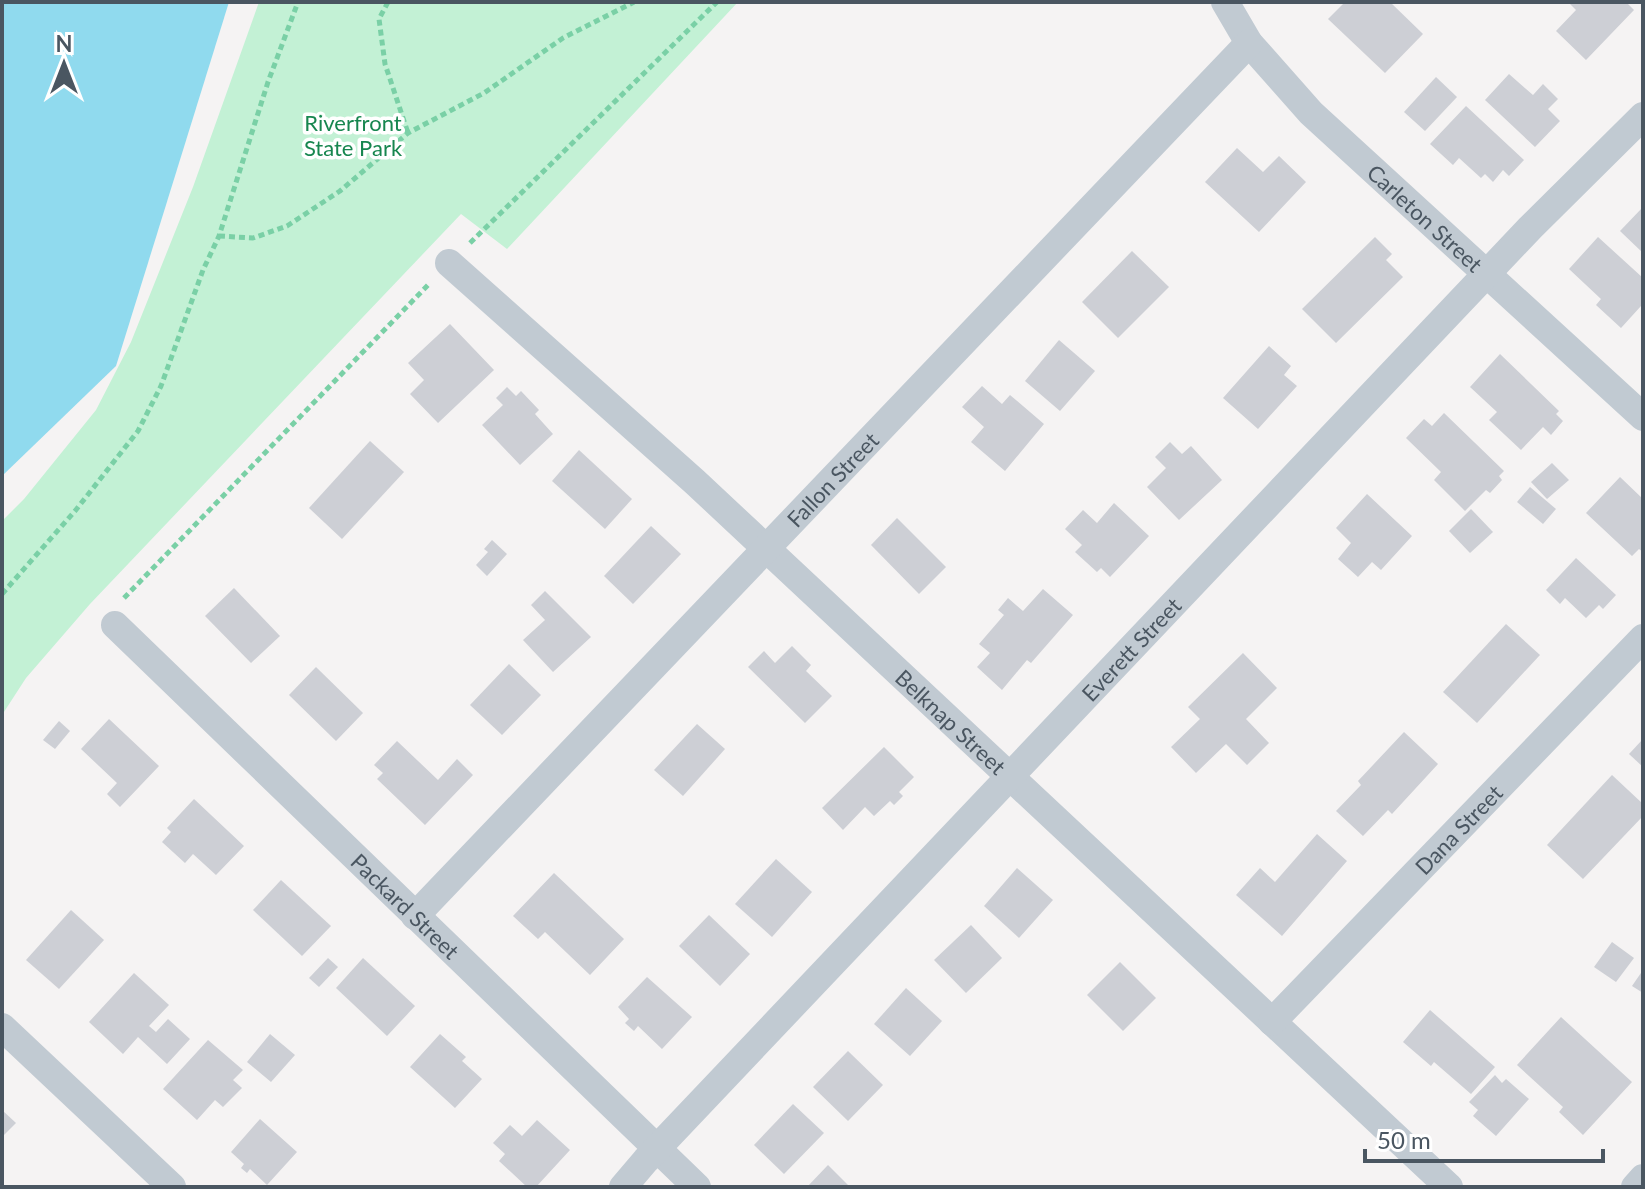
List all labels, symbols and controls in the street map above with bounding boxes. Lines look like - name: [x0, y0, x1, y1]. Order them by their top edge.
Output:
- north arrow: [24, 24, 104, 104]
- text: N: [56, 30, 72, 57]
- park label: Riverfront State Park: [304, 109, 403, 161]
- street label: Carleton Street: [1362, 158, 1489, 277]
- street label: Fallon Street: [781, 426, 884, 532]
- street label: Everett Street: [1075, 591, 1186, 706]
- street label: Belknap Street: [890, 663, 1012, 780]
- street label: Dana Street: [1409, 779, 1508, 880]
- street label: Packard Street: [346, 847, 465, 964]
- scale bar: [1365, 1113, 1603, 1163]
- text: 50 m: [1377, 1125, 1431, 1154]

